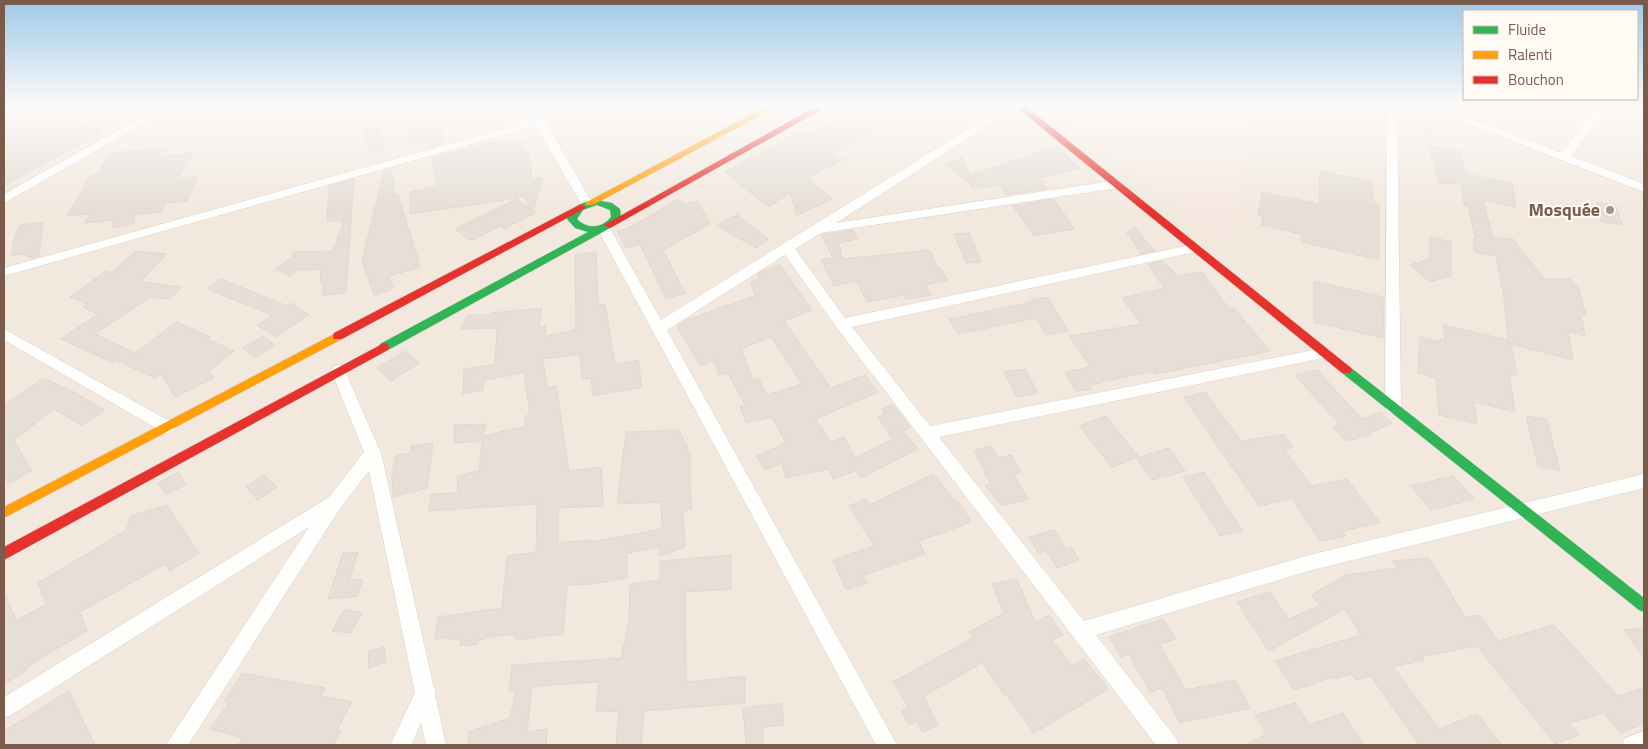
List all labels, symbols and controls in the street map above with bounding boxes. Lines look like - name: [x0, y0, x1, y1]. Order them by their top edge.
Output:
- legend: [1463, 10, 1638, 100]
- text: Fluide: [1508, 18, 1546, 41]
- text: Ralenti: [1508, 43, 1552, 66]
- text: Bouchon: [1508, 68, 1564, 91]
- place label: Mosquée: [1529, 196, 1600, 223]
- marker: Mosquée: [1604, 204, 1616, 216]

